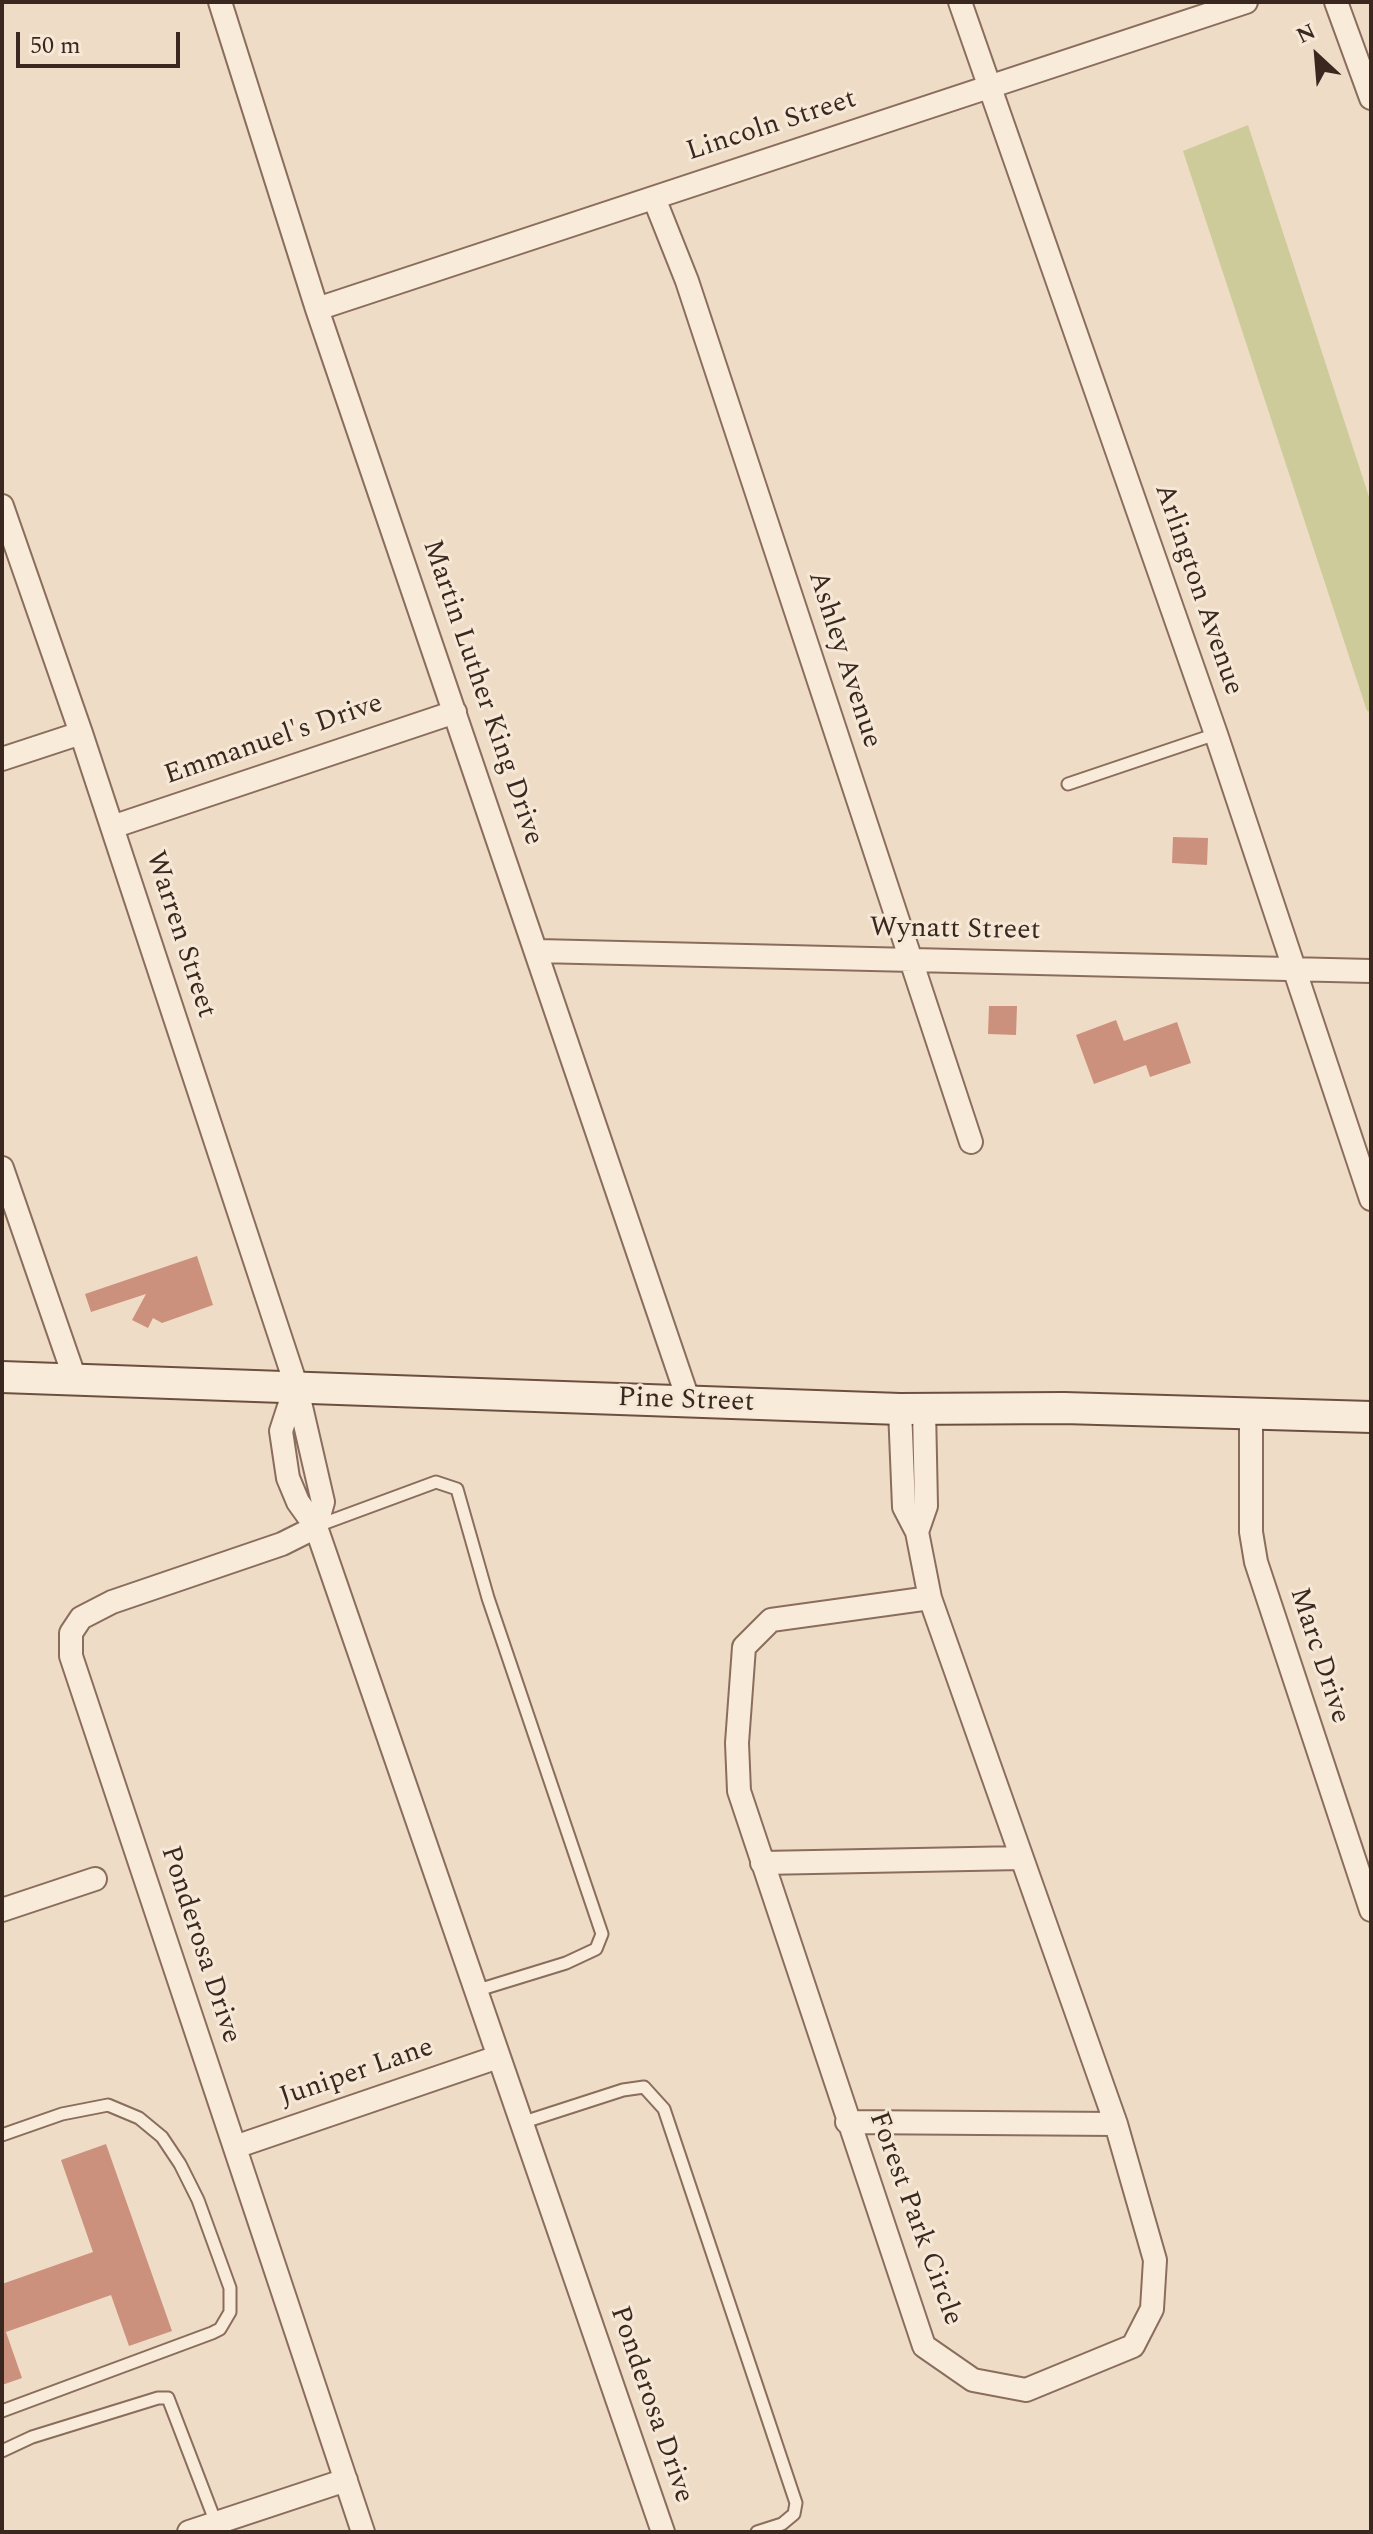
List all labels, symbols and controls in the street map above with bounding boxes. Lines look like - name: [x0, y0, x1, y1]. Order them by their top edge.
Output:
- text: N: [1291, 15, 1322, 53]
- scale bar: [20, 16, 184, 66]
- north arrow: [1277, 16, 1357, 96]
- text: 50 m: [30, 28, 81, 64]
- street label: Lincoln Street: [683, 84, 861, 170]
- street label: Arlington Avenue: [1145, 480, 1249, 700]
- street label: Martin Luther King Drive: [413, 536, 549, 850]
- street label: Ashley Avenue: [799, 567, 887, 753]
- street label: Emmanuel's Drive: [161, 688, 387, 794]
- street label: Warren Street: [136, 847, 222, 1023]
- street label: Wynatt Street: [869, 913, 1041, 949]
- street label: Pine Street: [617, 1383, 755, 1421]
- street label: Marc Drive: [1280, 1584, 1356, 1728]
- street label: Ponderosa Drive: [151, 1842, 247, 2048]
- street label: Juniper Lane: [276, 2032, 438, 2116]
- street label: Forest Park Circle: [860, 2108, 968, 2330]
- street label: Ponderosa Drive: [601, 2302, 699, 2508]

